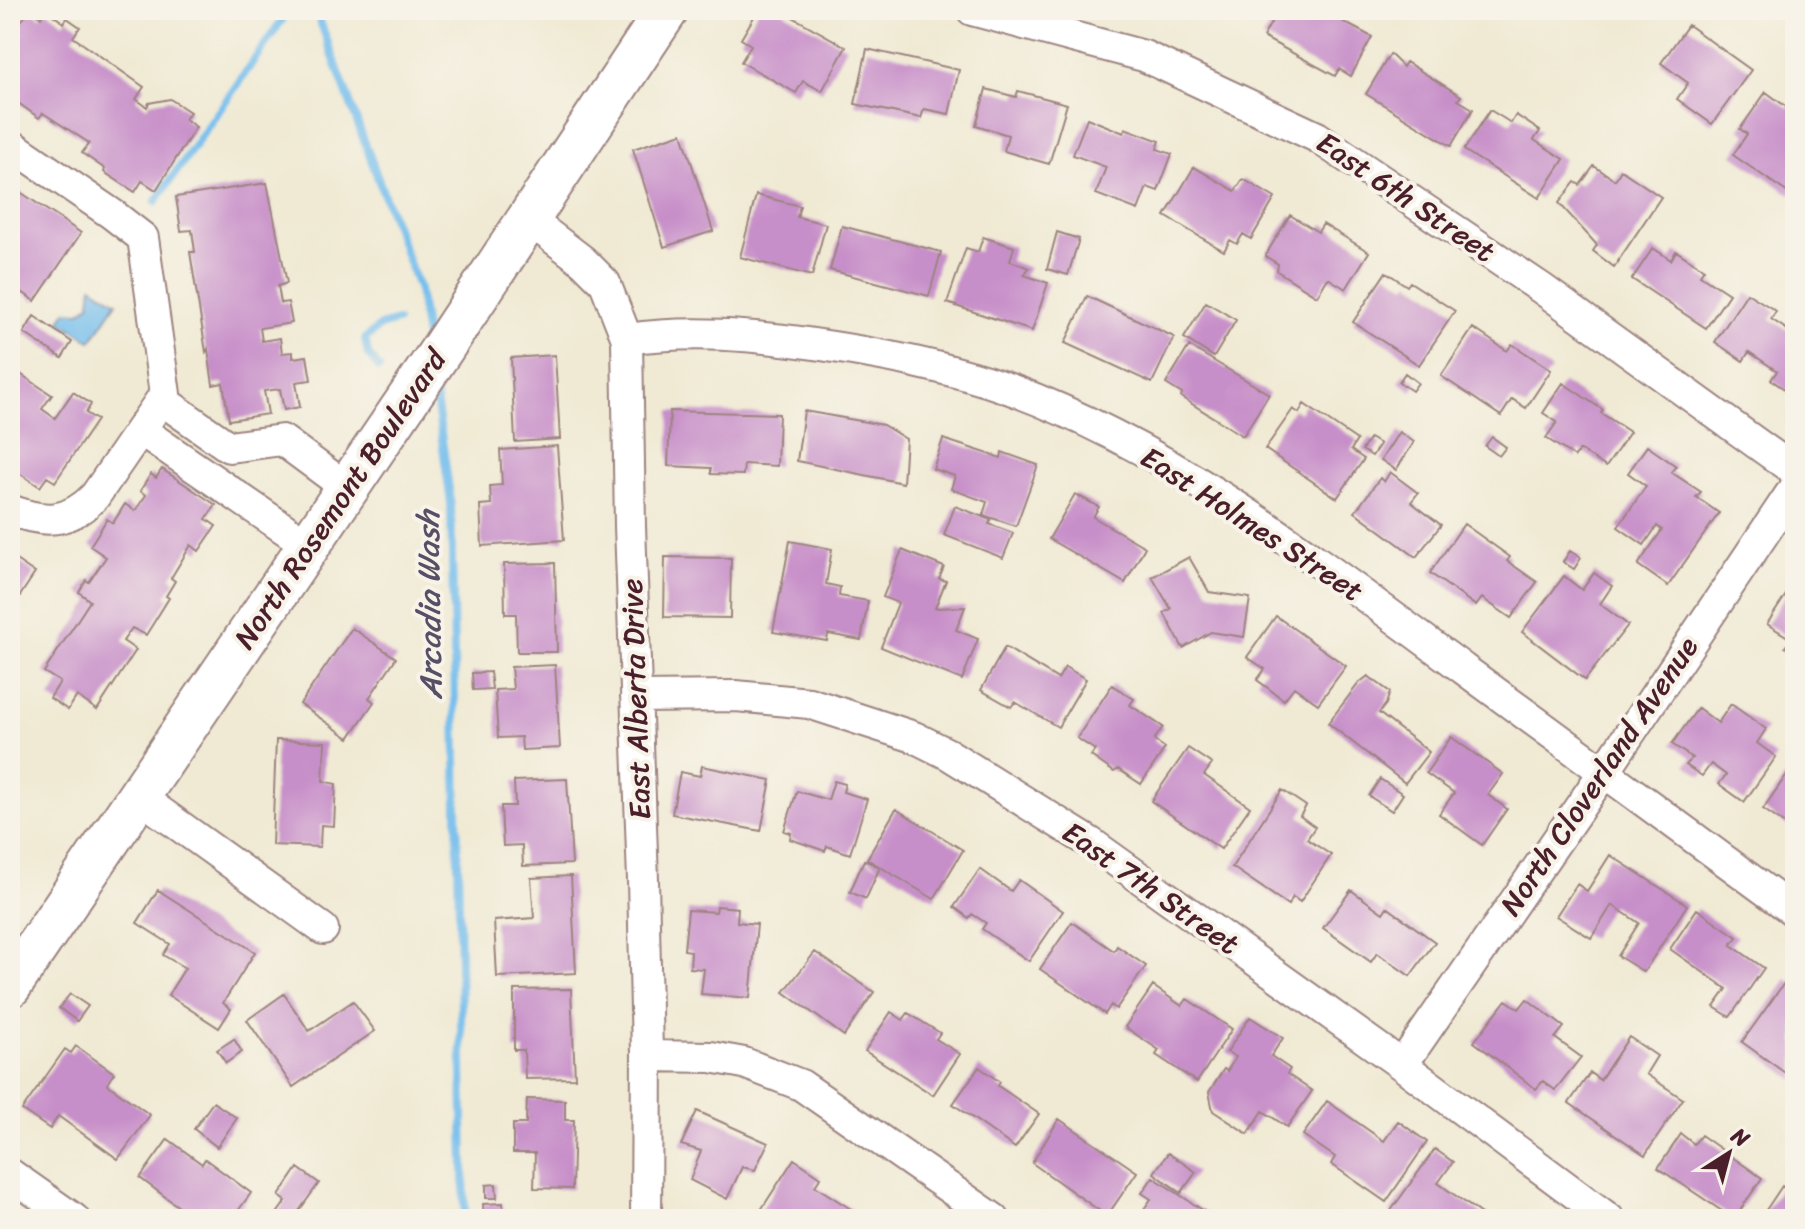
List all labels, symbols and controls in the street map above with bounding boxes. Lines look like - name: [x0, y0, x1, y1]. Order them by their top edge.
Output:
- street label: East 6th Street: [1305, 117, 1507, 277]
- street label: North Rosemont Boulevard: [219, 336, 462, 661]
- street label: East Holmes Street: [1129, 431, 1375, 617]
- water label: Arcadia Wash: [399, 507, 460, 701]
- street label: East Alberta Drive: [605, 577, 667, 821]
- street label: North Cloverland Avenue: [1485, 625, 1713, 927]
- street label: East 7th Street: [1051, 806, 1251, 970]
- north arrow: [1689, 1113, 1769, 1193]
- text: N: [1722, 1116, 1759, 1158]

